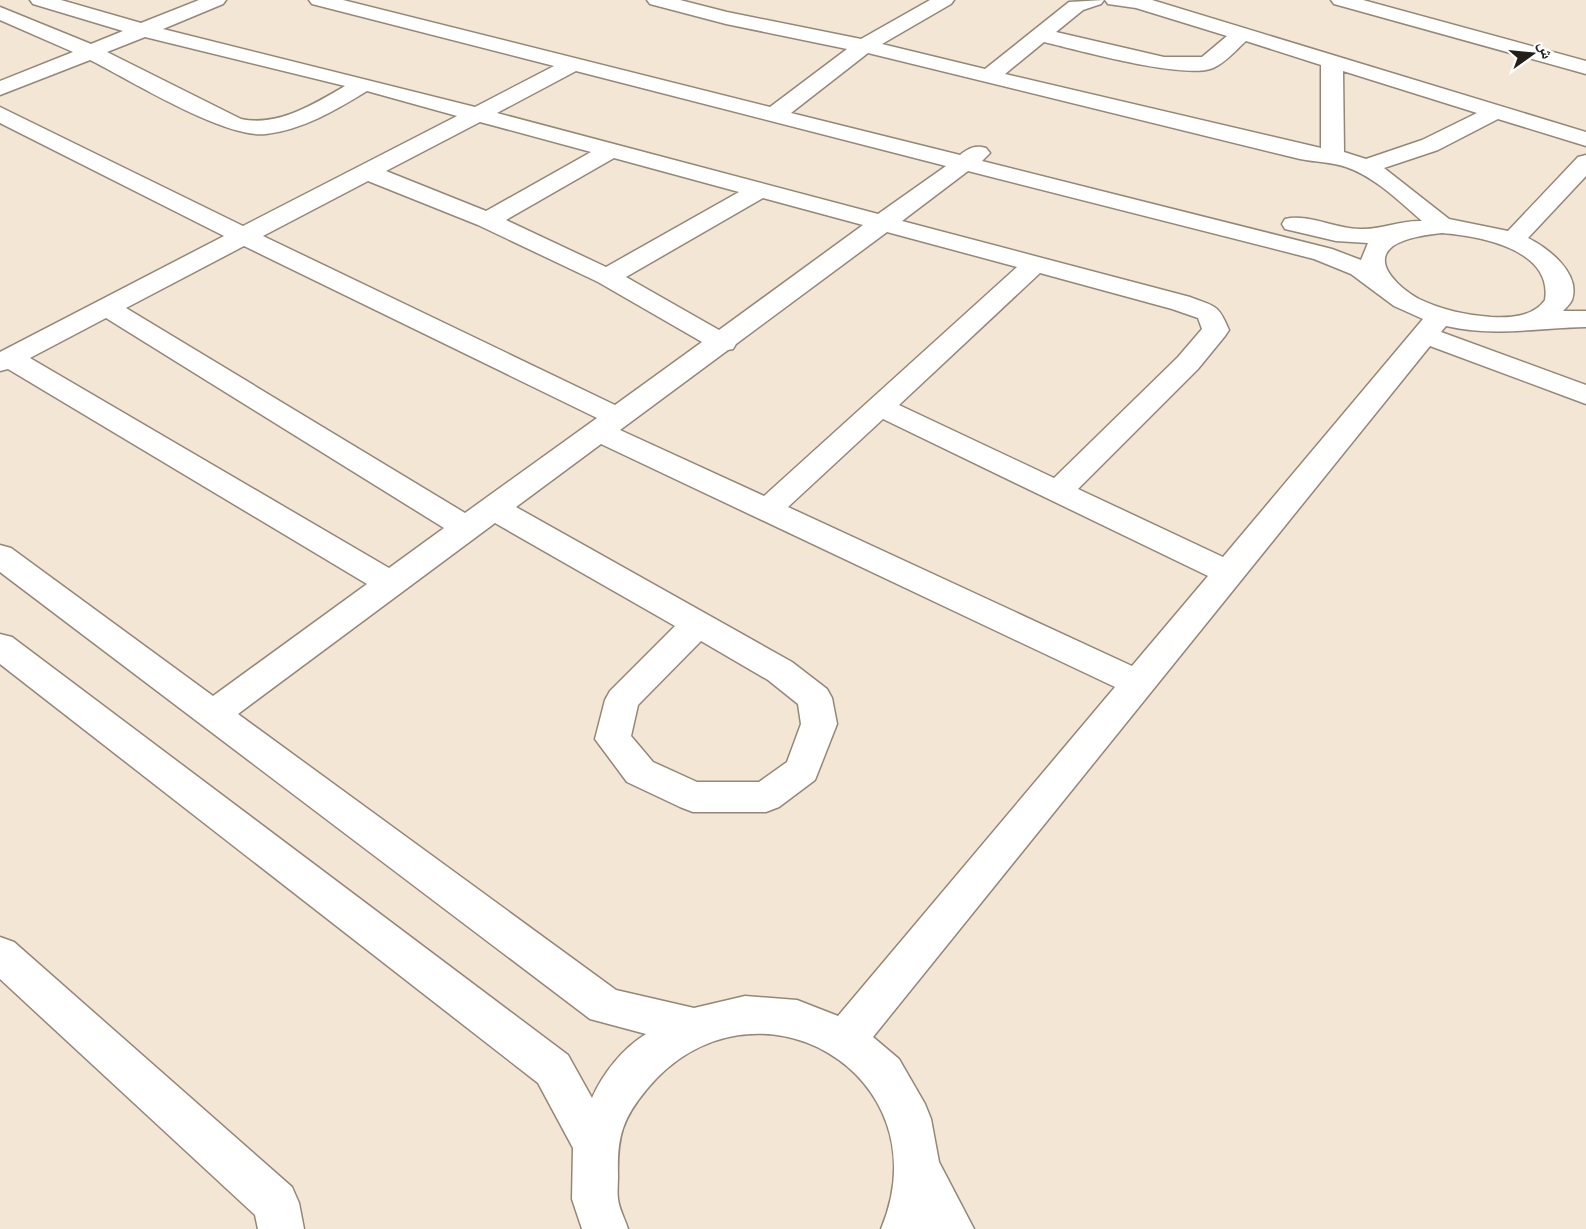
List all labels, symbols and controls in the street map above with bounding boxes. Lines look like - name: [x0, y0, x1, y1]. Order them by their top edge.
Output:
- north arrow: [1502, 24, 1562, 84]
- text: ش: [1533, 39, 1560, 61]

